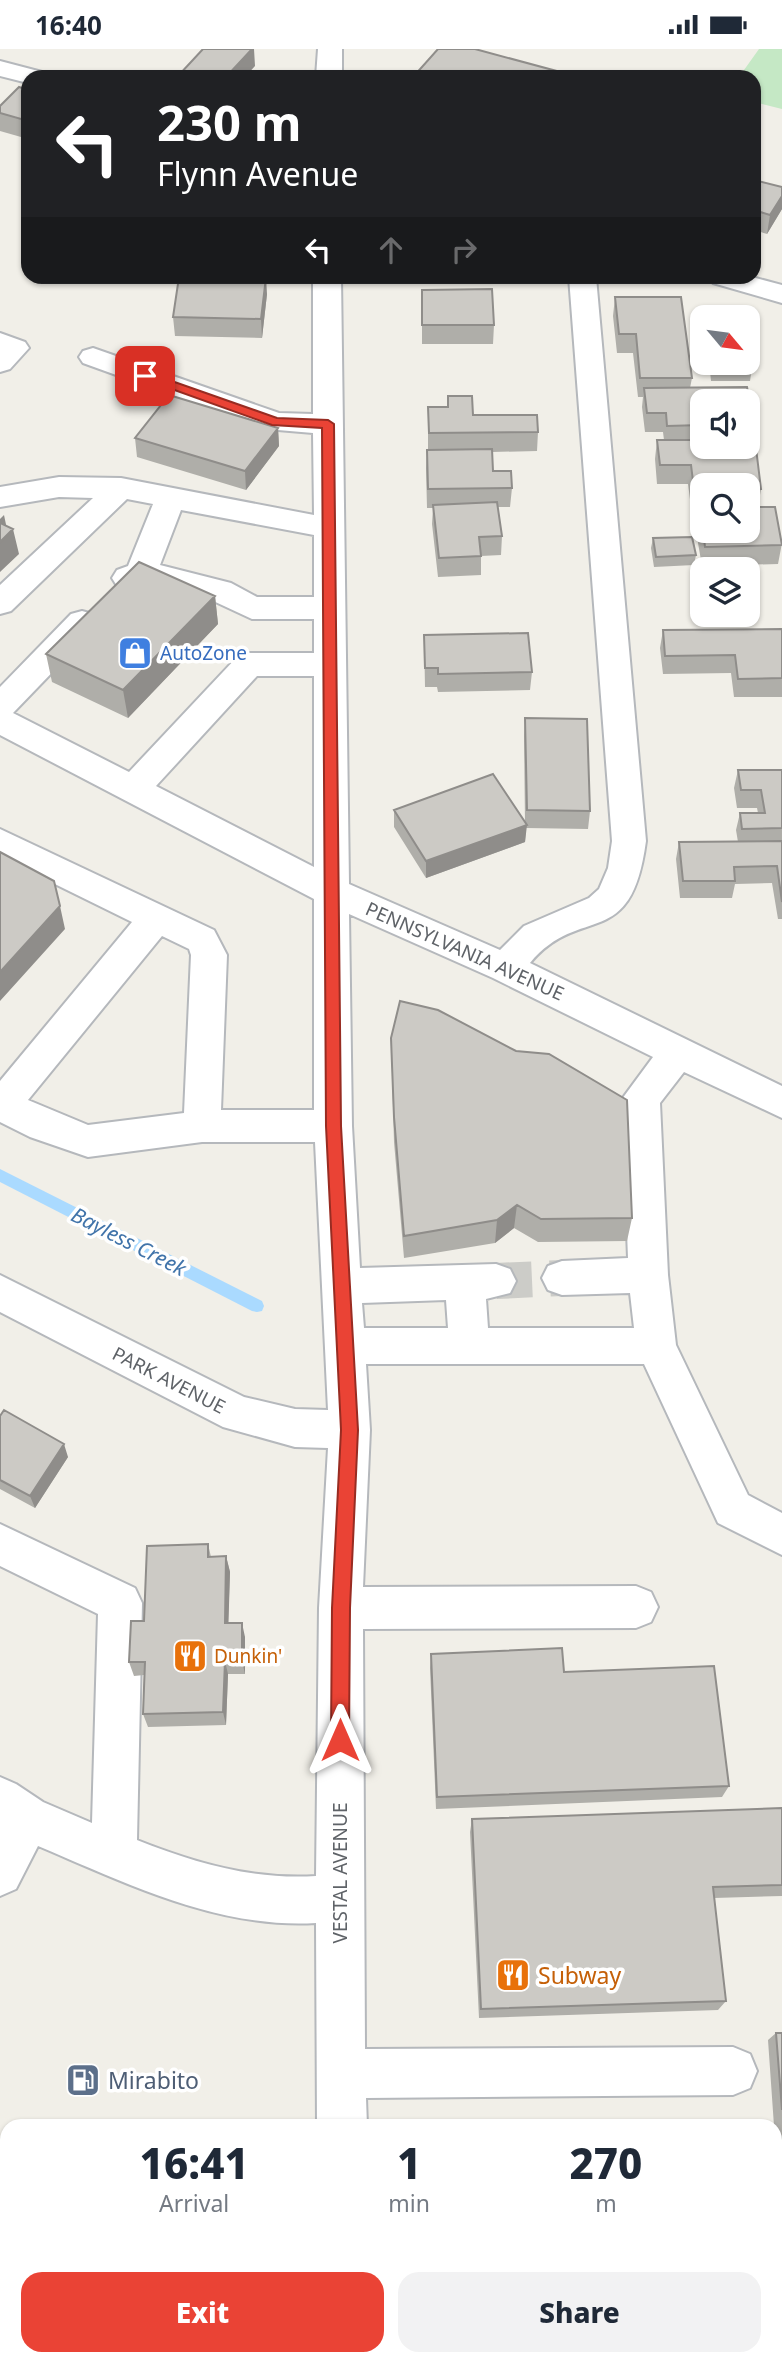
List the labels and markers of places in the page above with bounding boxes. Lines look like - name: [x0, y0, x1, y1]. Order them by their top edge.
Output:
- pin: [115, 346, 175, 406]
- shop icon: AutoZone: [116, 634, 154, 672]
- place label: AutoZone: [160, 640, 247, 666]
- restaurant icon: Dunkin': [171, 1637, 209, 1675]
- place label: Dunkin': [214, 1643, 282, 1669]
- restaurant icon: Subway: [494, 1956, 532, 1994]
- place label: Subway: [538, 1959, 622, 1991]
- fuel station icon: Mirabito: [64, 2061, 102, 2099]
- place label: Mirabito: [108, 2064, 199, 2096]

